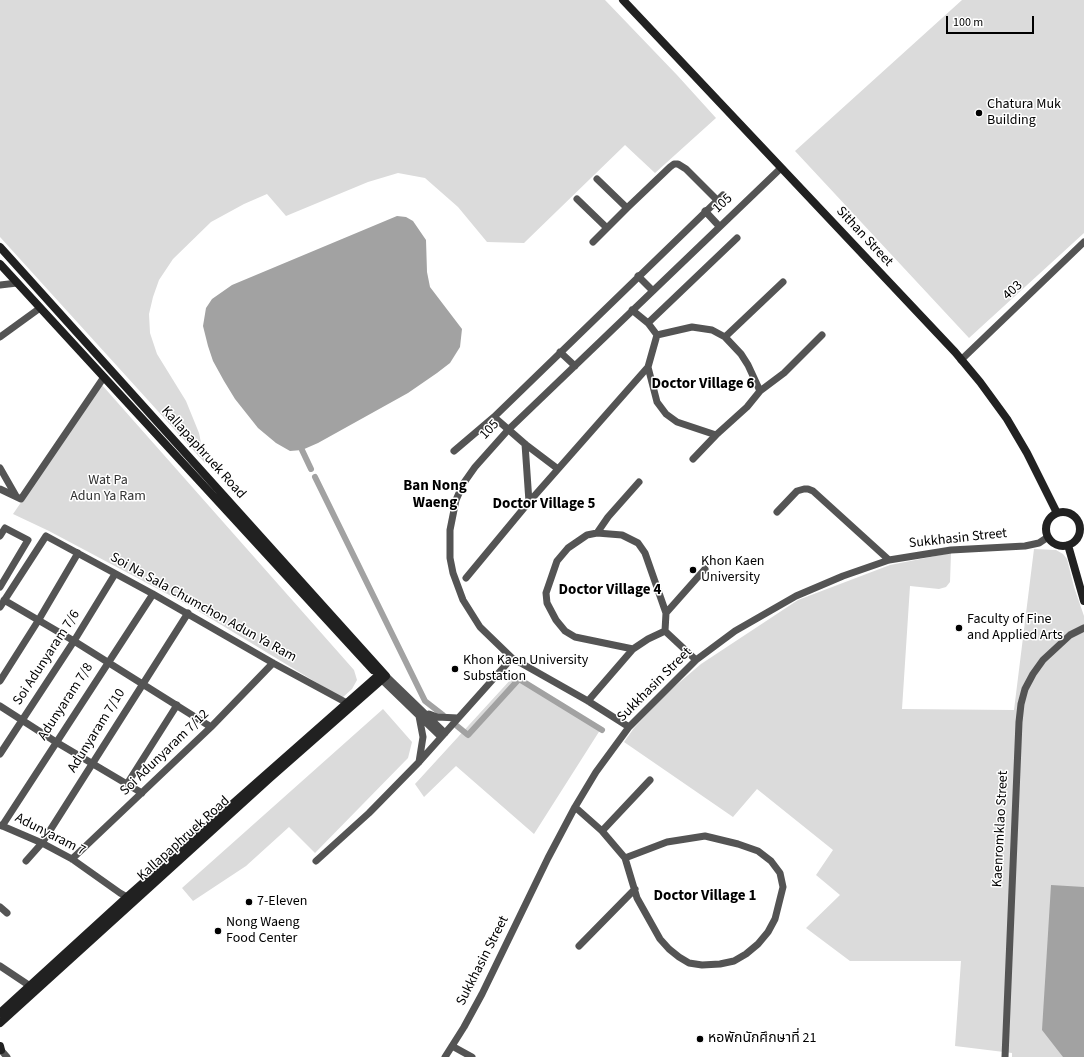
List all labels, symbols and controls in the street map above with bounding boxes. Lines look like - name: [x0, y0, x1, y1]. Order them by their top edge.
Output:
- scale bar: [948, 8, 1036, 34]
- text: 100 m: [953, 14, 983, 31]
- place label: Chatura Muk Building: [987, 97, 1061, 130]
- marker: Chatura Muk Building: [974, 108, 984, 118]
- street label: 105: [710, 191, 736, 217]
- street label: Sithan Street: [832, 204, 896, 270]
- street label: 403: [1000, 278, 1026, 304]
- district label: Doctor Village 6: [652, 376, 754, 394]
- street label: Kallapaphruek Road: [157, 403, 249, 503]
- street label: 105: [477, 417, 503, 443]
- park label: Wat Pa Adun Ya Ram: [70, 473, 146, 506]
- district label: Ban Nong Waeng: [403, 478, 467, 513]
- district label: Doctor Village 5: [493, 496, 595, 514]
- street label: Sukkhasin Street: [908, 525, 1008, 553]
- street label: Soi Na Sala Chumchon Adun Ya Ram: [107, 550, 299, 666]
- place label: Khon Kaen University: [701, 554, 765, 586]
- marker: Khon Kaen University: [688, 565, 698, 575]
- district label: Doctor Village 4: [559, 582, 661, 600]
- street label: Soi Adunyaram 7/6: [10, 607, 84, 709]
- place label: Faculty of Fine and Applied Arts: [967, 612, 1063, 644]
- marker: Faculty of Fine and Applied Arts: [954, 623, 964, 633]
- street label: Sukkhasin Street: [614, 644, 696, 726]
- place label: Khon Kaen University Substation: [463, 653, 588, 686]
- street label: Adunyaram 7/8: [35, 660, 97, 744]
- marker: Khon Kaen University Substation: [450, 664, 460, 674]
- street label: Adunyaram 7/10: [65, 686, 129, 776]
- street label: Soi Adunyaram 7/12: [117, 706, 213, 800]
- street label: Kaenromklao Street: [990, 770, 1012, 888]
- street label: Kallapaphruek Road: [134, 793, 234, 885]
- street label: Adunyaram 7: [12, 810, 88, 860]
- district label: Doctor Village 1: [654, 888, 756, 906]
- place label: 7-Eleven: [257, 894, 307, 910]
- marker: 7-Eleven: [244, 897, 254, 907]
- street label: Sukkhasin Street: [453, 913, 513, 1009]
- place label: Nong Waeng Food Center: [226, 915, 300, 948]
- marker: Nong Waeng Food Center: [213, 926, 223, 936]
- place label: หอพักนักศึกษาที่ 21: [708, 1031, 816, 1047]
- marker: หอพักนักศึกษาที่ 21: [695, 1034, 705, 1044]

